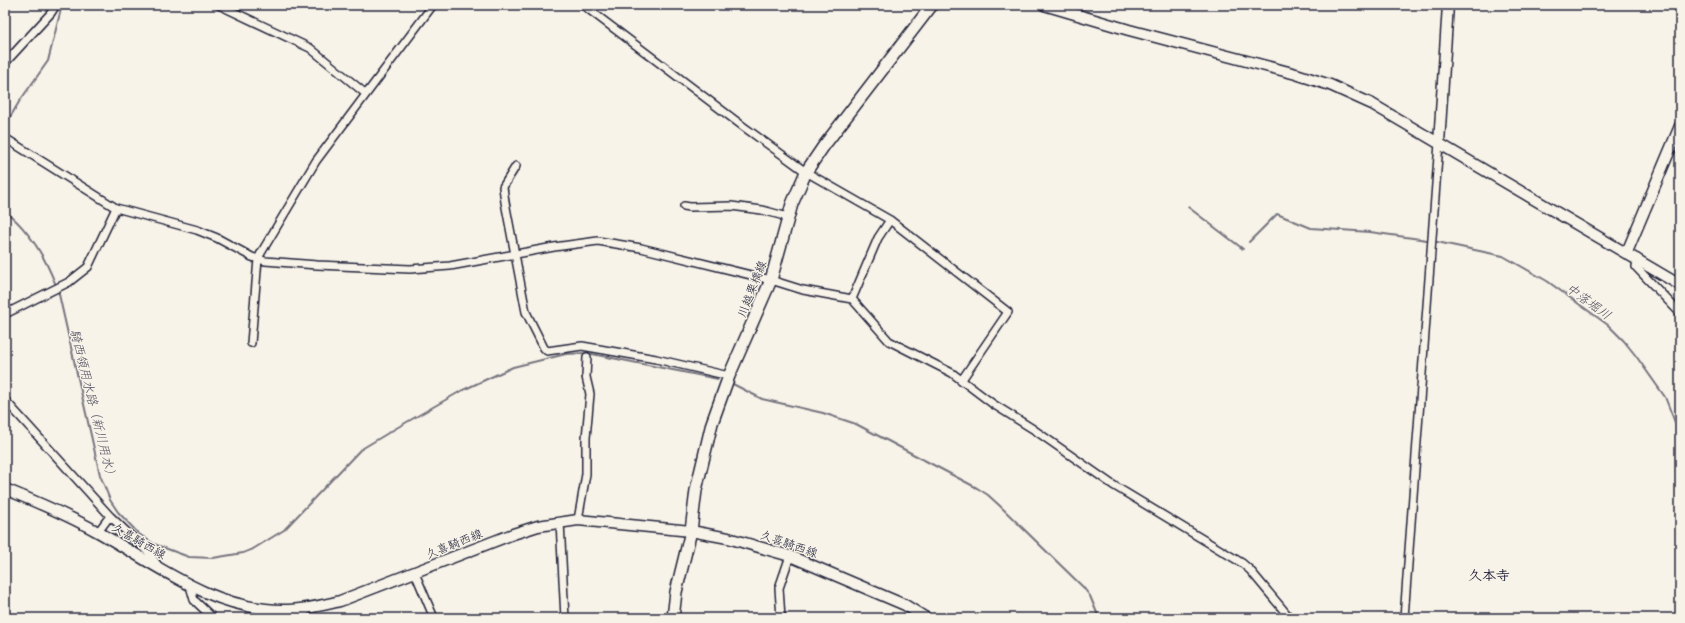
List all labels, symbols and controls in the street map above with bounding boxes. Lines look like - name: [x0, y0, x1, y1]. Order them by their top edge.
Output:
- street label: 川越栗橋線: [732, 257, 770, 320]
- water label: 中落堀川: [1563, 278, 1616, 324]
- water label: 騎西領用水路（新川用水）: [66, 327, 123, 483]
- street label: 久喜騎西線: [109, 517, 170, 563]
- street label: 久喜騎西線: [422, 523, 485, 563]
- street label: 久喜騎西線: [758, 525, 821, 561]
- district label: 久本寺: [1468, 564, 1510, 585]

